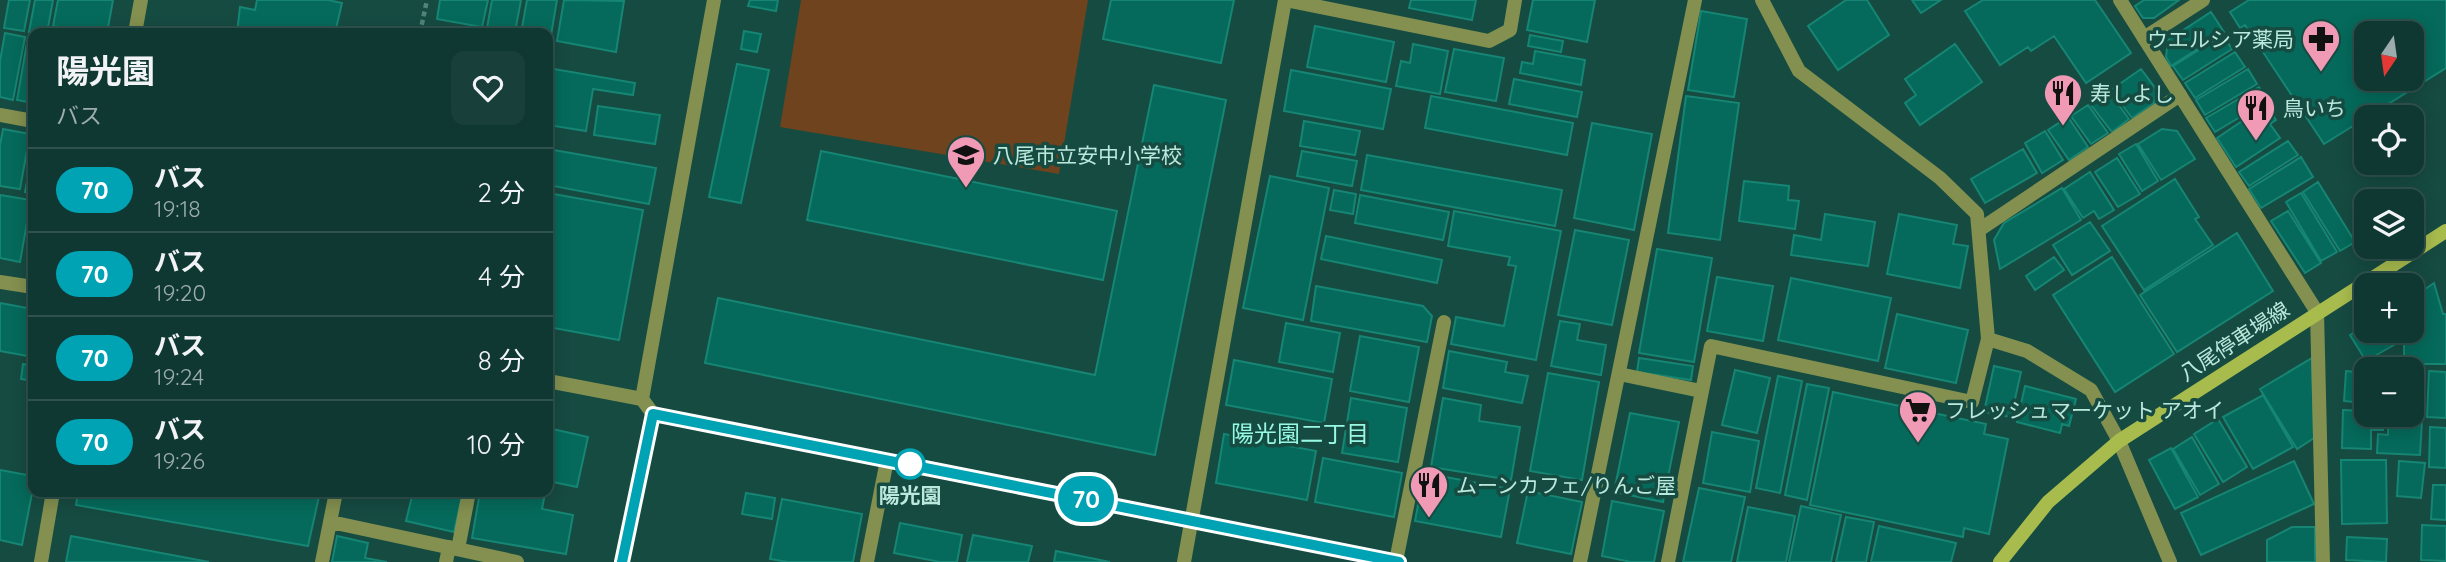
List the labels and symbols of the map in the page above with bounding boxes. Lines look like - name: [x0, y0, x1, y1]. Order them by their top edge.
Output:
- pharmacy icon: ウエルシア薬局: [2300, 18, 2342, 73]
- north arrow: [2354, 21, 2424, 91]
- place label: ウエルシア薬局: [2147, 26, 2294, 52]
- restaurant icon: 寿しよし: [2042, 72, 2084, 127]
- place label: 寿しよし: [2090, 80, 2174, 106]
- restaurant icon: 鳥いち: [2235, 87, 2277, 142]
- place label: 鳥いち: [2283, 95, 2346, 121]
- school or university icon: 八尾市立安中小学校: [945, 134, 987, 189]
- place label: 八尾市立安中小学校: [993, 142, 1182, 168]
- street label: 八尾停車場線: [2174, 296, 2294, 386]
- supermarket icon: フレッシュマーケット アオイ: [1897, 389, 1939, 444]
- place label: フレッシュマーケット アオイ: [1945, 397, 2224, 423]
- district label: 陽光園二丁目: [1231, 419, 1369, 448]
- marker: 陽光園: [895, 449, 925, 479]
- restaurant icon: ムーンカフェ/りんご屋: [1408, 464, 1450, 519]
- place label: ムーンカフェ/りんご屋: [1456, 472, 1676, 498]
- line badge: 70: [1054, 476, 1118, 522]
- place label: 陽光園: [879, 482, 942, 508]

